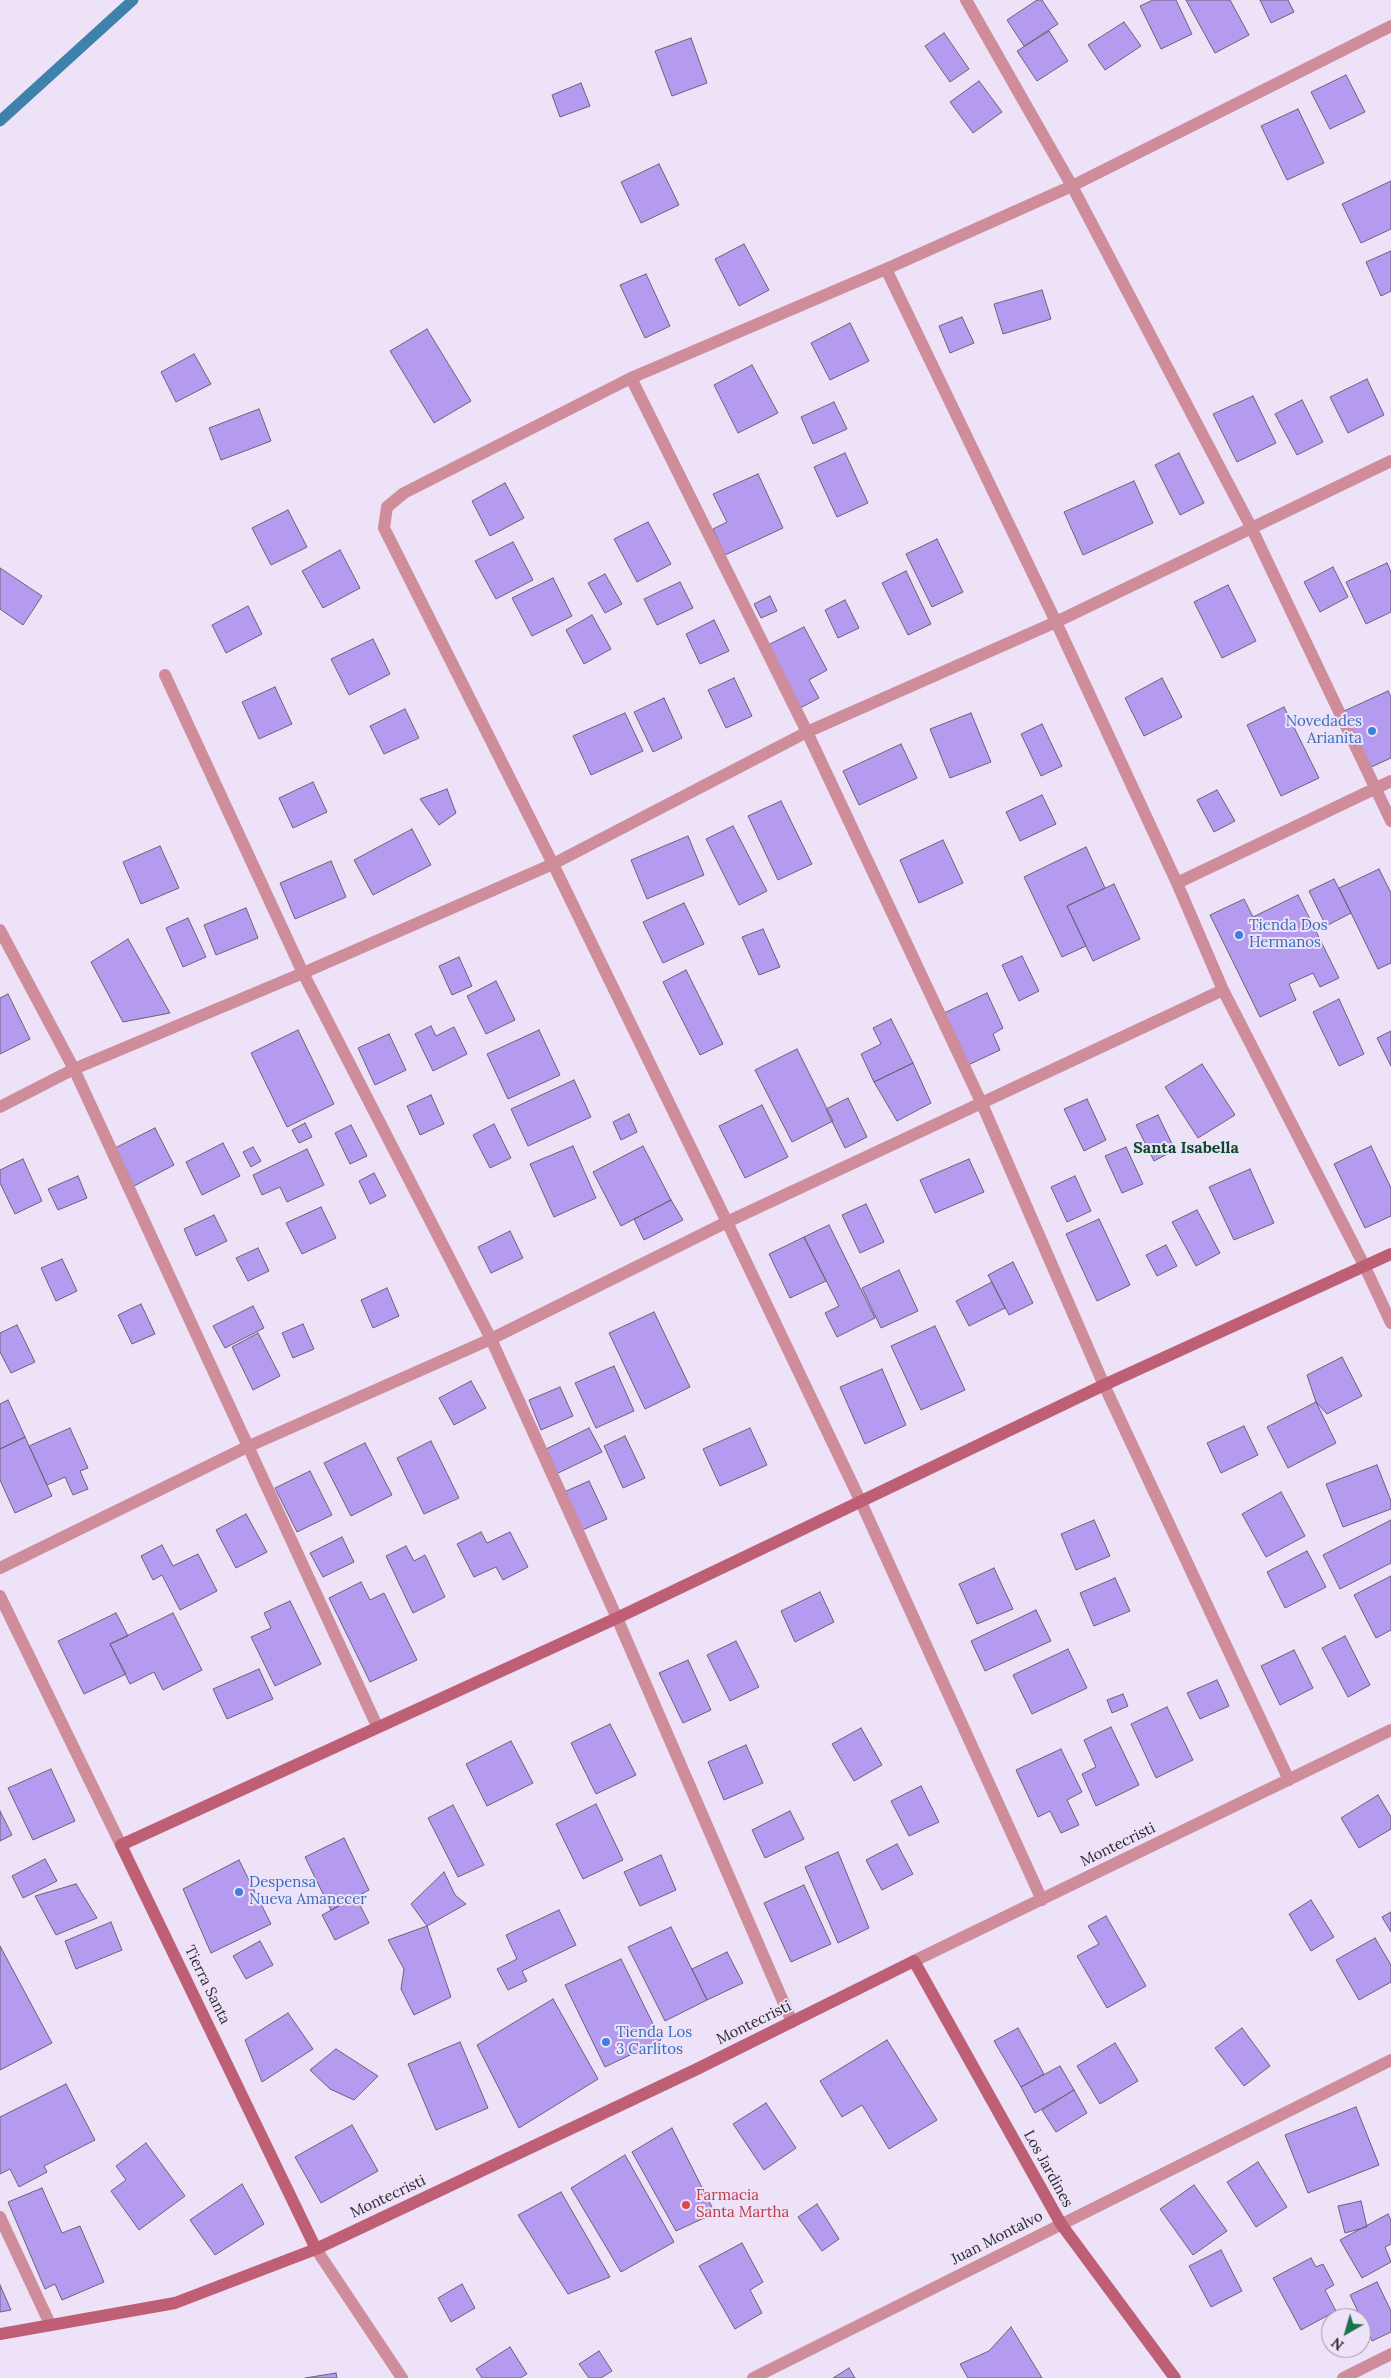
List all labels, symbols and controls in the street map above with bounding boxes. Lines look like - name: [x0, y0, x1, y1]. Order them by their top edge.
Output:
- place label: Novedades Arianita: [1286, 713, 1362, 748]
- marker: Novedades Arianita: [1366, 725, 1378, 737]
- place label: Tienda Dos Hermanos: [1249, 917, 1328, 952]
- marker: Tienda Dos Hermanos: [1233, 929, 1245, 941]
- district label: Santa Isabella: [1133, 1138, 1239, 1158]
- street label: Montecristi: [1078, 1819, 1158, 1871]
- place label: Despensa Nueva Amanecer: [249, 1874, 367, 1909]
- marker: Despensa Nueva Amanecer: [233, 1886, 245, 1898]
- street label: Tierra Santa: [180, 1943, 234, 2027]
- street label: Montecristi: [714, 1997, 794, 2049]
- place label: Tienda Los 3 Carlitos: [616, 2024, 692, 2059]
- marker: Tienda Los 3 Carlitos: [600, 2036, 612, 2048]
- street label: Los Jardines: [1019, 2127, 1077, 2211]
- street label: Montecristi: [348, 2172, 428, 2222]
- place label: Farmacia Santa Martha: [696, 2187, 789, 2222]
- marker: Farmacia Santa Martha: [680, 2199, 692, 2211]
- street label: Juan Montalvo: [948, 2207, 1046, 2269]
- north arrow: [1321, 2308, 1371, 2358]
- text: N: [1328, 2334, 1347, 2354]

